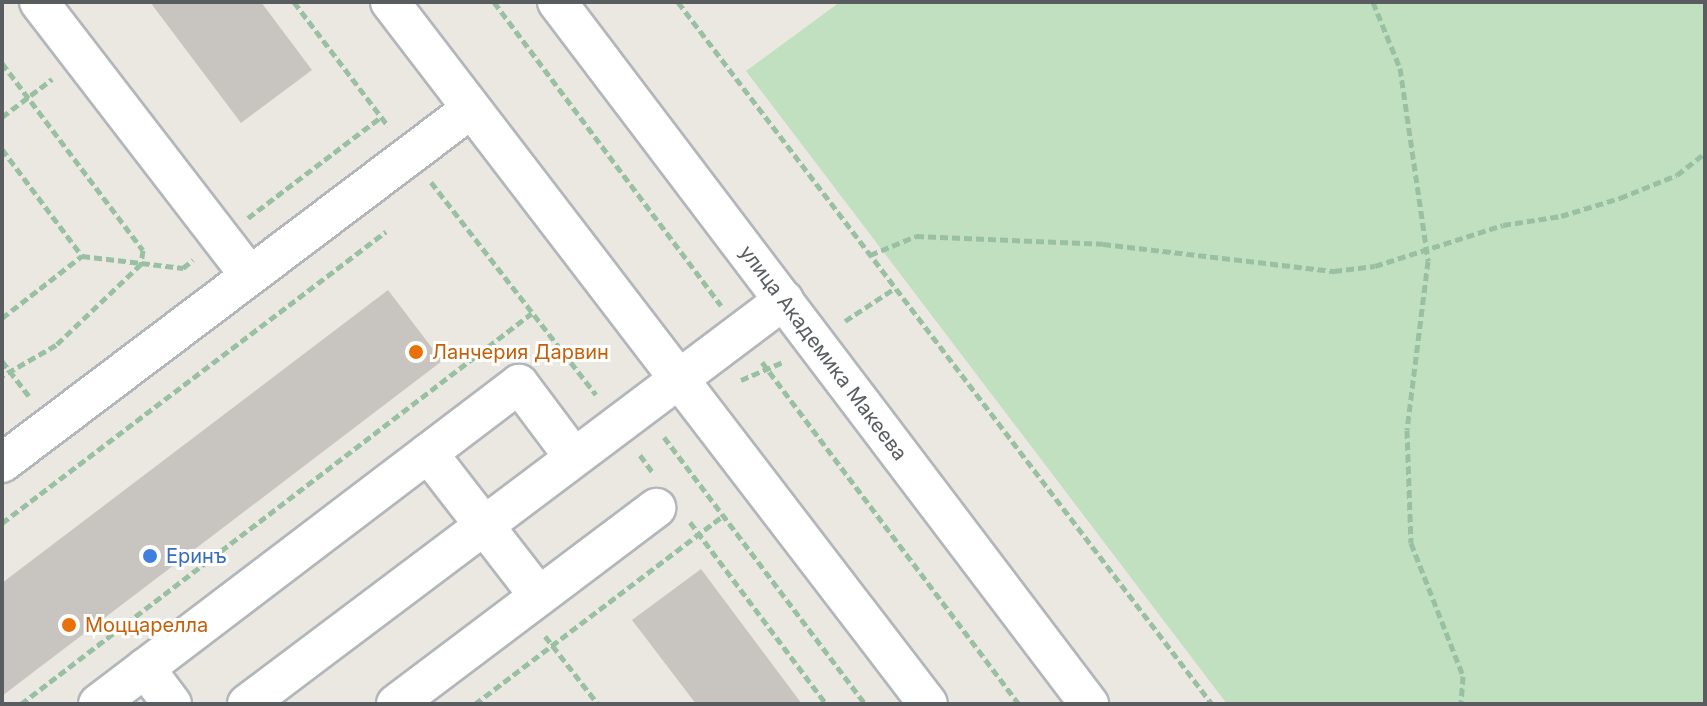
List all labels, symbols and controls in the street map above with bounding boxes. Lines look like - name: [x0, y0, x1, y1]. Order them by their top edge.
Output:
- street label: улица Академика Макеева: [734, 241, 912, 465]
- place label: Ланчерия Дарвин: [432, 340, 609, 364]
- marker: Ланчерия Дарвин: [407, 343, 425, 361]
- place label: Еринъ: [166, 544, 227, 568]
- marker: Еринъ: [141, 547, 159, 565]
- place label: Моццарелла: [85, 613, 208, 637]
- marker: Моццарелла: [60, 616, 78, 634]

